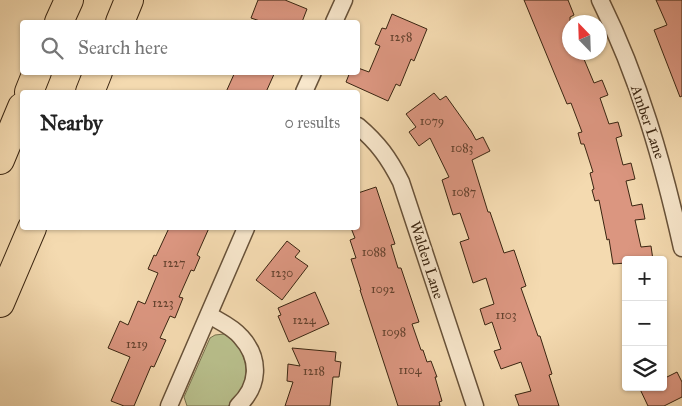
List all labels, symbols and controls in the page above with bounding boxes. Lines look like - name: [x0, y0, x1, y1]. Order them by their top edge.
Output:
- north arrow: [562, 15, 607, 60]
- search box: [20, 20, 360, 75]
- house number: 1258: [390, 30, 412, 44]
- icon: search: [38, 34, 66, 62]
- text: Search here: [78, 36, 168, 59]
- street label: Amber Lane: [627, 82, 669, 161]
- text: Nearby: [40, 110, 103, 136]
- text: 0 results: [285, 113, 340, 132]
- house number: 1079: [420, 114, 444, 128]
- house number: 1083: [451, 141, 474, 155]
- house number: 1087: [452, 185, 476, 199]
- street label: Walden Lane: [406, 219, 448, 301]
- house number: 1088: [362, 245, 386, 259]
- house number: 1227: [163, 256, 185, 270]
- map controls: [622, 256, 667, 391]
- button: +: [622, 256, 667, 301]
- house number: 1230: [271, 266, 293, 280]
- house number: 1092: [371, 282, 395, 296]
- house number: 1223: [152, 296, 174, 310]
- button: −: [622, 301, 667, 346]
- house number: 1103: [495, 308, 517, 322]
- house number: 1224: [292, 313, 316, 327]
- house number: 1098: [382, 325, 406, 339]
- house number: 1219: [126, 337, 148, 351]
- button: layers: [622, 346, 667, 391]
- house number: 1104: [398, 363, 422, 377]
- house number: 1218: [303, 364, 325, 378]

